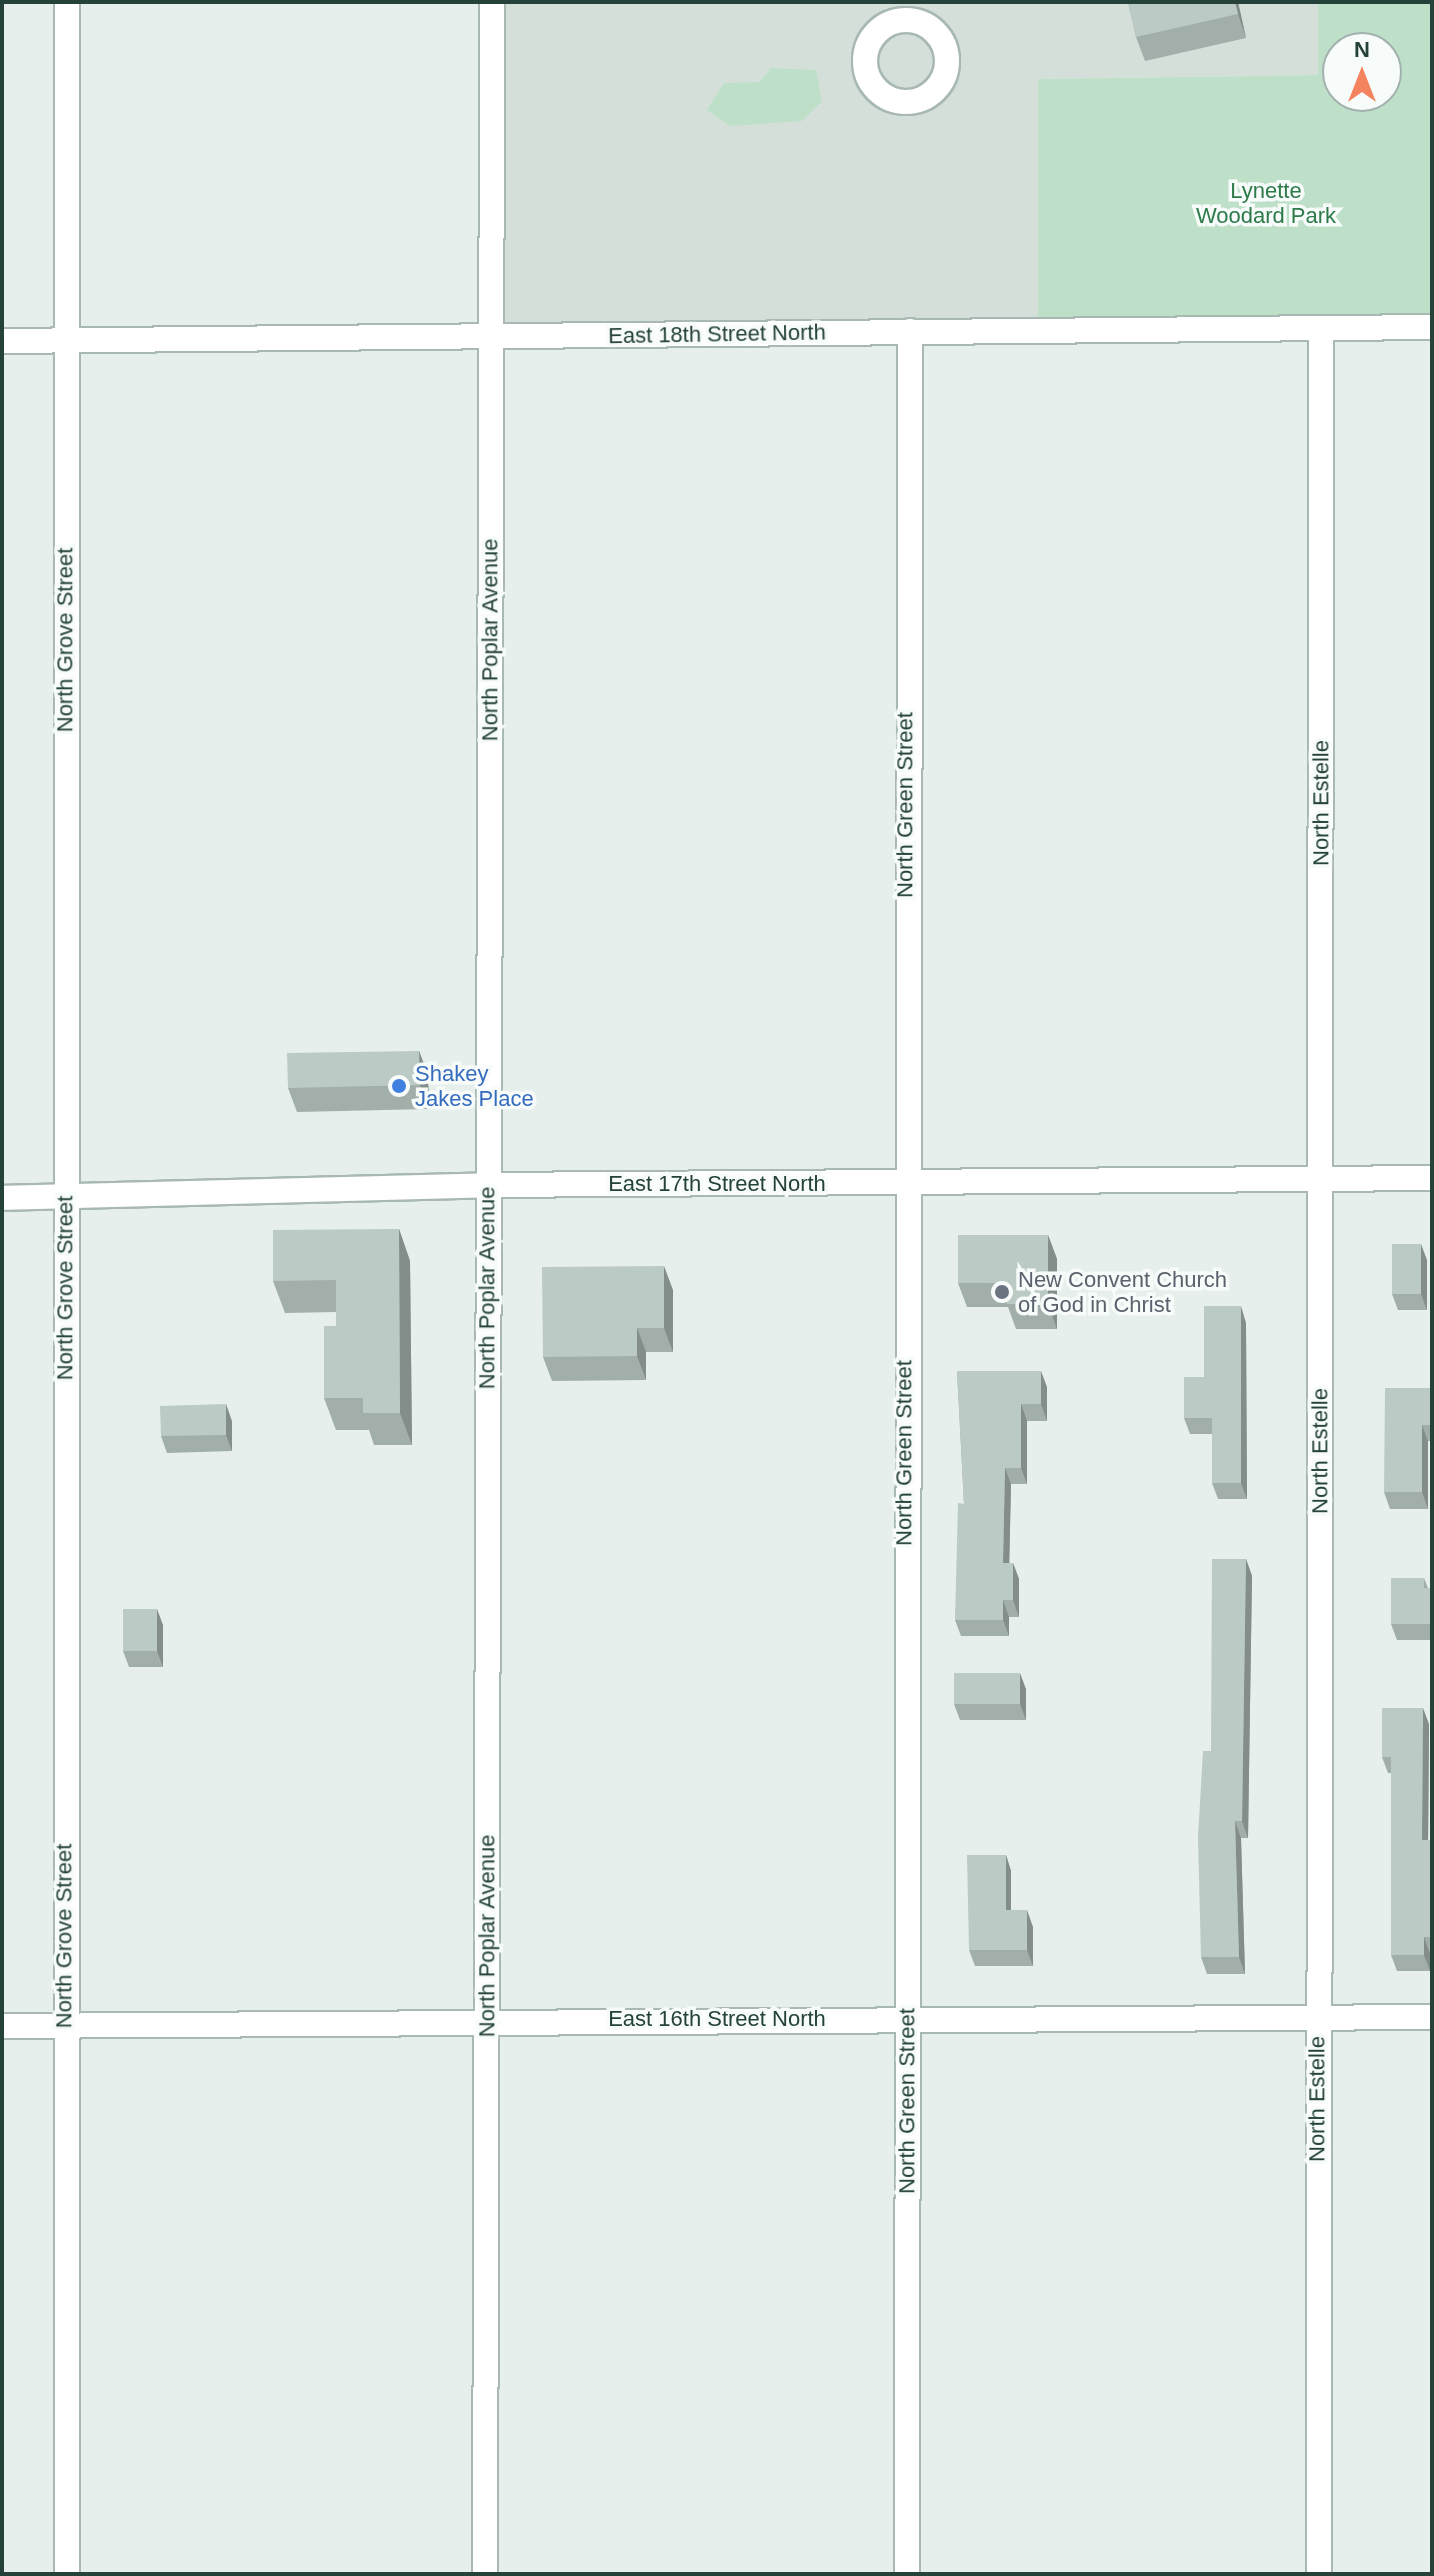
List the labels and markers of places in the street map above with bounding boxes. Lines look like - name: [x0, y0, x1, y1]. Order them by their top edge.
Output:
- place label: Shakey Jakes Place: [415, 1060, 534, 1112]
- marker: Shakey Jakes Place: [390, 1077, 408, 1095]
- place label: New Convent Church of God in Christ: [1018, 1266, 1227, 1318]
- marker: New Convent Church of God in Christ: [993, 1283, 1011, 1301]

